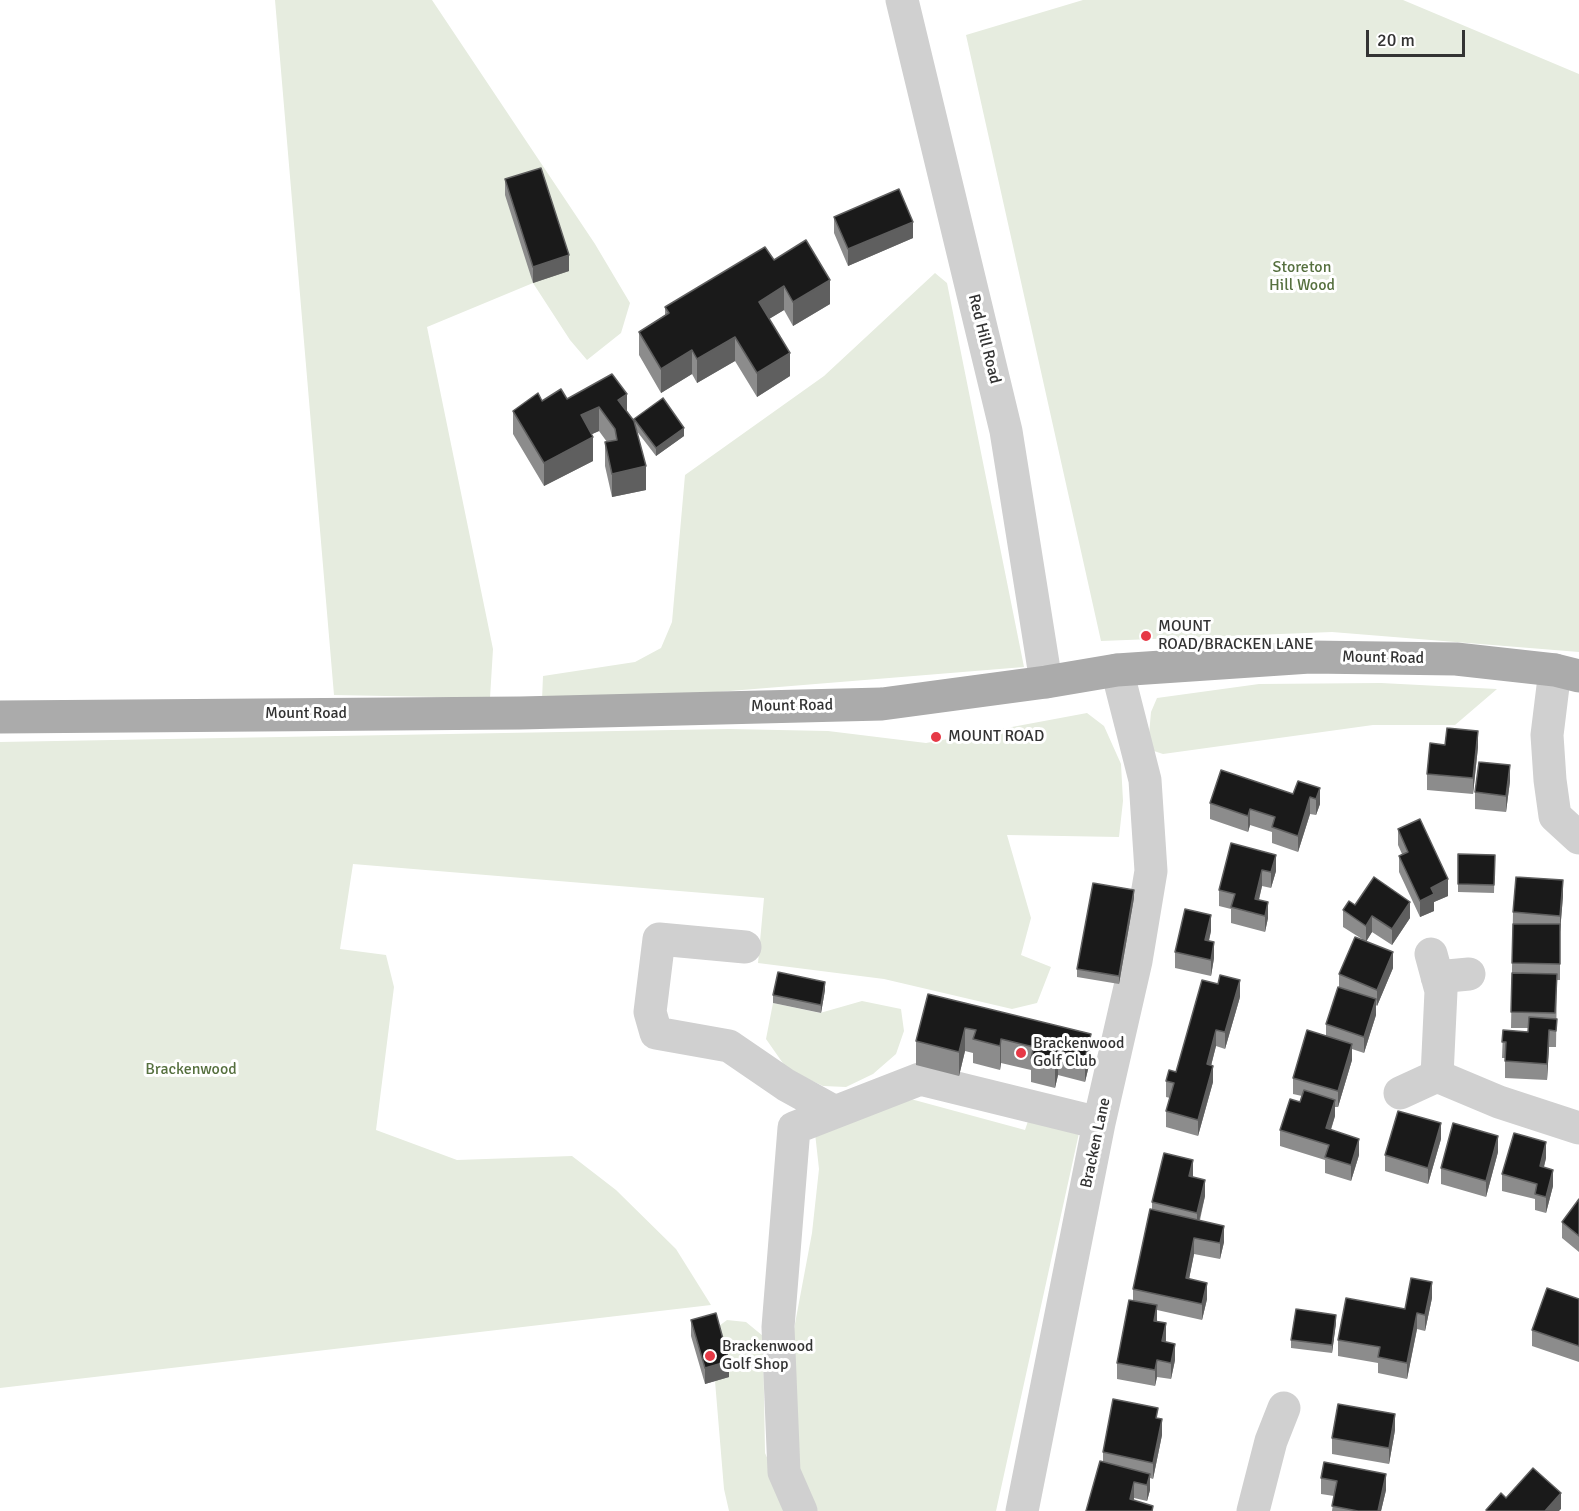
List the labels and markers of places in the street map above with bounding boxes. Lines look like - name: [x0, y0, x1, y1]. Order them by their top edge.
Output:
- place label: MOUNT ROAD/BRACKEN LANE: [1158, 617, 1314, 655]
- marker: MOUNT ROAD/BRACKEN LANE: [1139, 629, 1153, 643]
- place label: MOUNT ROAD: [948, 727, 1044, 747]
- marker: MOUNT ROAD: [929, 730, 943, 744]
- place label: Brackenwood Golf Club: [1033, 1034, 1124, 1072]
- marker: Brackenwood Golf Club: [1014, 1046, 1028, 1060]
- place label: Brackenwood Golf Shop: [722, 1337, 813, 1375]
- marker: Brackenwood Golf Shop: [703, 1349, 717, 1363]

